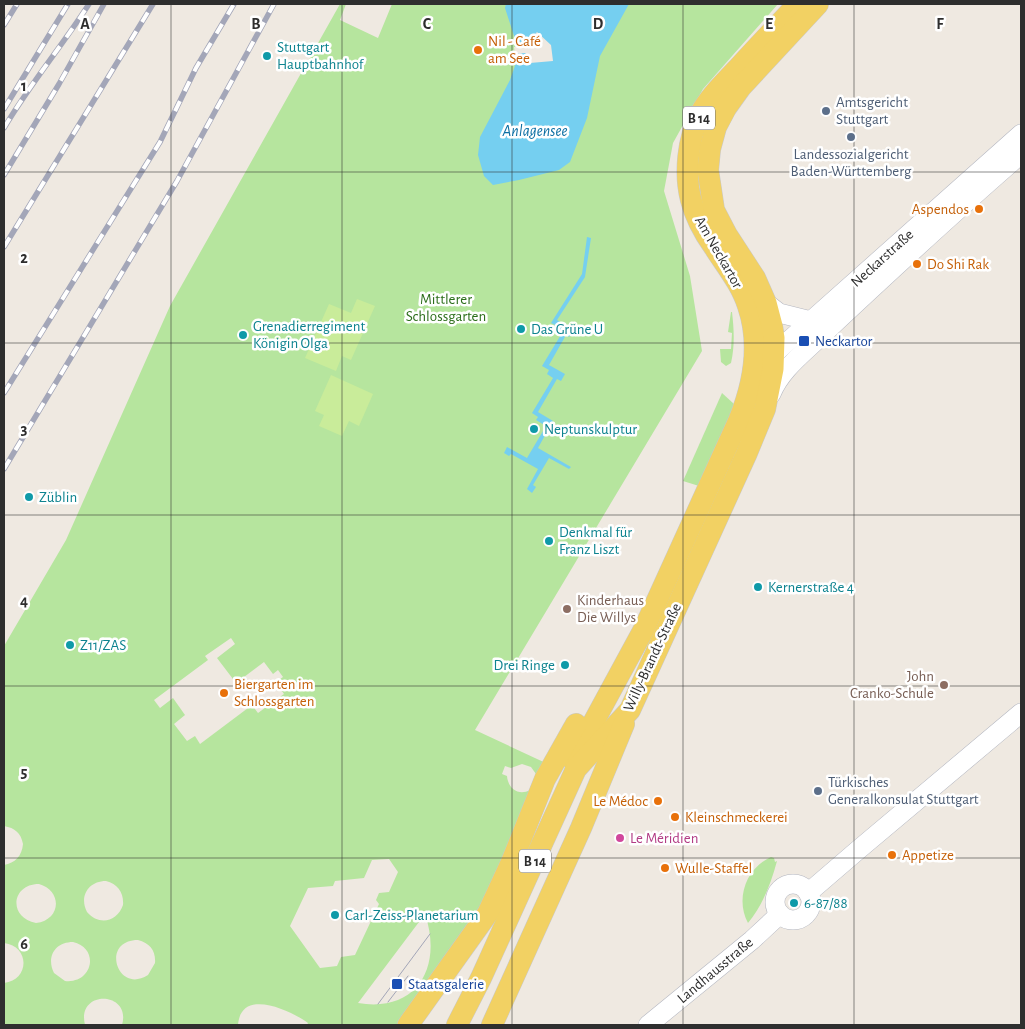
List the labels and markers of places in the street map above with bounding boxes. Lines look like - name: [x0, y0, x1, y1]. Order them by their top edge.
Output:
- place label: Nil - Café am See: [488, 34, 541, 66]
- place label: Stuttgart Hauptbahnhof: [277, 40, 365, 72]
- marker: Nil - Café am See: [472, 44, 484, 56]
- marker: Stuttgart Hauptbahnhof: [261, 50, 273, 62]
- place label: Amtsgericht Stuttgart: [836, 95, 908, 127]
- marker: Amtsgericht Stuttgart: [820, 105, 832, 117]
- marker: Landessozialgericht Baden-Württemberg: [845, 131, 857, 143]
- place label: Landessozialgericht Baden-Württemberg: [791, 147, 912, 179]
- place label: Aspendos: [912, 202, 969, 217]
- marker: Aspendos: [973, 203, 985, 215]
- place label: Do Shi Rak: [927, 257, 989, 272]
- marker: Do Shi Rak: [911, 258, 923, 270]
- place label: Grenadierregiment Königin Olga: [253, 319, 365, 351]
- place label: Das Grüne U: [531, 322, 603, 337]
- marker: Das Grüne U: [515, 323, 527, 335]
- marker: Grenadierregiment Königin Olga: [237, 329, 249, 341]
- marker: Neckartor: [797, 334, 811, 348]
- place label: Neckartor: [815, 334, 873, 349]
- place label: Neptunskulptur: [544, 422, 637, 437]
- marker: Neptunskulptur: [528, 423, 540, 435]
- place label: Züblin: [39, 490, 77, 505]
- marker: Züblin: [23, 491, 35, 503]
- place label: Denkmal für Franz Liszt: [559, 525, 632, 557]
- marker: Denkmal für Franz Liszt: [543, 535, 555, 547]
- place label: Kernerstraße 4: [768, 580, 854, 595]
- marker: Kernerstraße 4: [752, 581, 764, 593]
- place label: Kinderhaus Die Willys: [577, 593, 644, 625]
- marker: Kinderhaus Die Willys: [561, 603, 573, 615]
- place label: Z11/ZAS: [80, 638, 126, 653]
- marker: Z11/ZAS: [64, 639, 76, 651]
- place label: Drei Ringe: [494, 658, 555, 673]
- marker: Drei Ringe: [559, 659, 571, 671]
- place label: John Cranko-Schule: [850, 669, 934, 701]
- place label: Biergarten im Schlossgarten: [234, 677, 315, 709]
- marker: John Cranko-Schule: [938, 679, 950, 691]
- marker: Biergarten im Schlossgarten: [218, 687, 230, 699]
- place label: Türkisches Generalkonsulat Stuttgart: [828, 775, 979, 807]
- marker: Türkisches Generalkonsulat Stuttgart: [812, 785, 824, 797]
- place label: Le Médoc: [593, 794, 648, 809]
- marker: Le Médoc: [652, 795, 664, 807]
- place label: Kleinschmeckerei: [685, 810, 788, 825]
- marker: Kleinschmeckerei: [669, 811, 681, 823]
- place label: Le Méridien: [630, 831, 698, 846]
- marker: Le Méridien: [614, 832, 626, 844]
- place label: Appetize: [902, 848, 954, 863]
- marker: Appetize: [886, 849, 898, 861]
- place label: Wulle-Staffel: [675, 861, 752, 876]
- marker: Wulle-Staffel: [659, 862, 671, 874]
- place label: 6-87/88: [804, 896, 848, 911]
- marker: 6-87/88: [788, 897, 800, 909]
- place label: Carl-Zeiss-Planetarium: [345, 908, 479, 923]
- marker: Carl-Zeiss-Planetarium: [329, 909, 341, 921]
- marker: Staatsgalerie: [390, 977, 404, 991]
- place label: Staatsgalerie: [408, 977, 484, 992]

